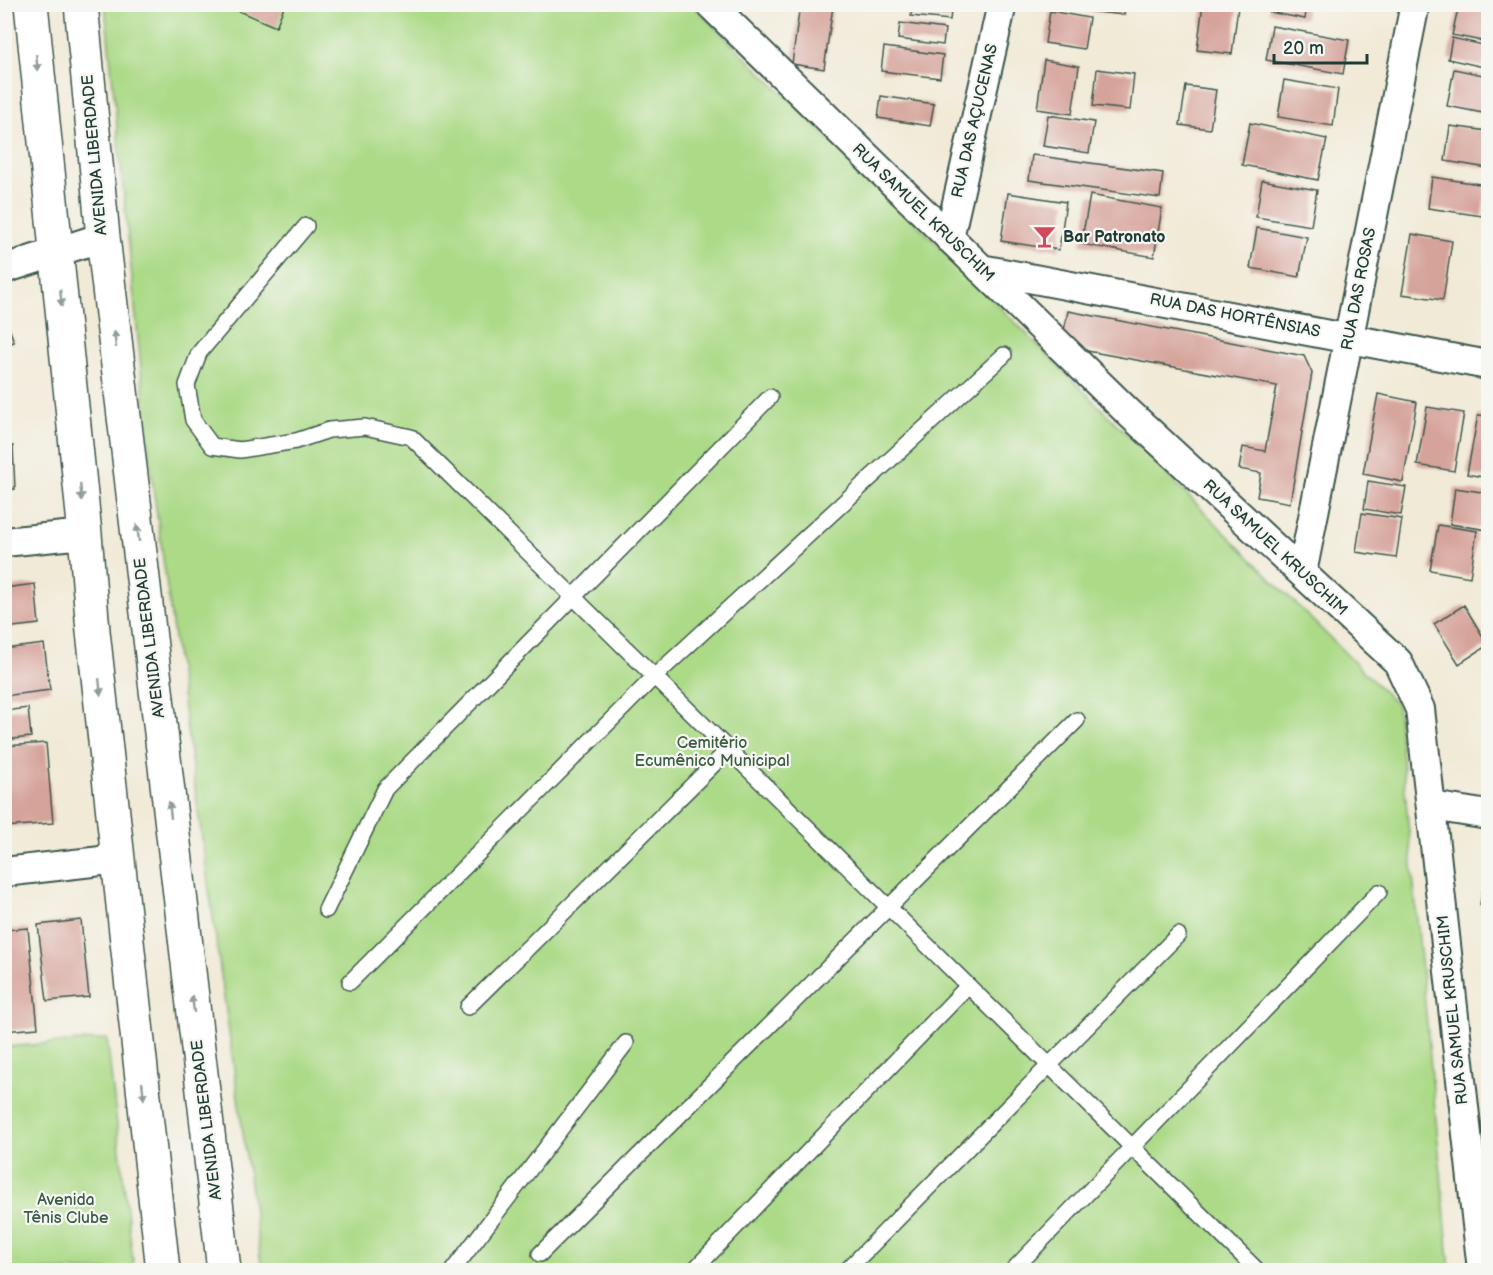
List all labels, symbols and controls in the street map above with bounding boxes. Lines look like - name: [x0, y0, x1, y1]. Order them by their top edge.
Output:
- scale bar: [1274, 27, 1367, 65]
- text: 20 m: [1283, 38, 1324, 59]
- street label: RUA DAS AÇUCENAS: [948, 42, 1002, 200]
- one-way arrow: [32, 53, 42, 72]
- street label: AVENIDA LIBERDADE: [79, 74, 111, 236]
- street label: RUA SAMUEL KRUSCHIM: [848, 140, 998, 286]
- bar icon: Bar Patronato: [1032, 224, 1058, 250]
- street label: RUA DAS ROSAS: [1338, 226, 1380, 352]
- place label: Bar Patronato: [1063, 228, 1165, 247]
- street label: RUA DAS HORTÊNSIAS: [1148, 288, 1322, 342]
- one-way arrow: [56, 289, 65, 308]
- one-way arrow: [110, 330, 120, 349]
- street label: RUA SAMUEL KRUSCHIM: [1199, 476, 1351, 620]
- one-way arrow: [76, 483, 86, 502]
- one-way arrow: [133, 523, 142, 542]
- street label: AVENIDA LIBERDADE: [131, 557, 169, 719]
- one-way arrow: [95, 677, 104, 696]
- park label: Cemitério Ecumênico Municipal: [634, 734, 790, 771]
- one-way arrow: [165, 801, 175, 820]
- street label: RUA SAMUEL KRUSCHIM: [1434, 914, 1472, 1106]
- one-way arrow: [188, 994, 198, 1013]
- street label: AVENIDA LIBERDADE: [188, 1039, 226, 1201]
- one-way arrow: [138, 1082, 148, 1101]
- park label: Avenida Tênis Clube: [24, 1191, 109, 1228]

